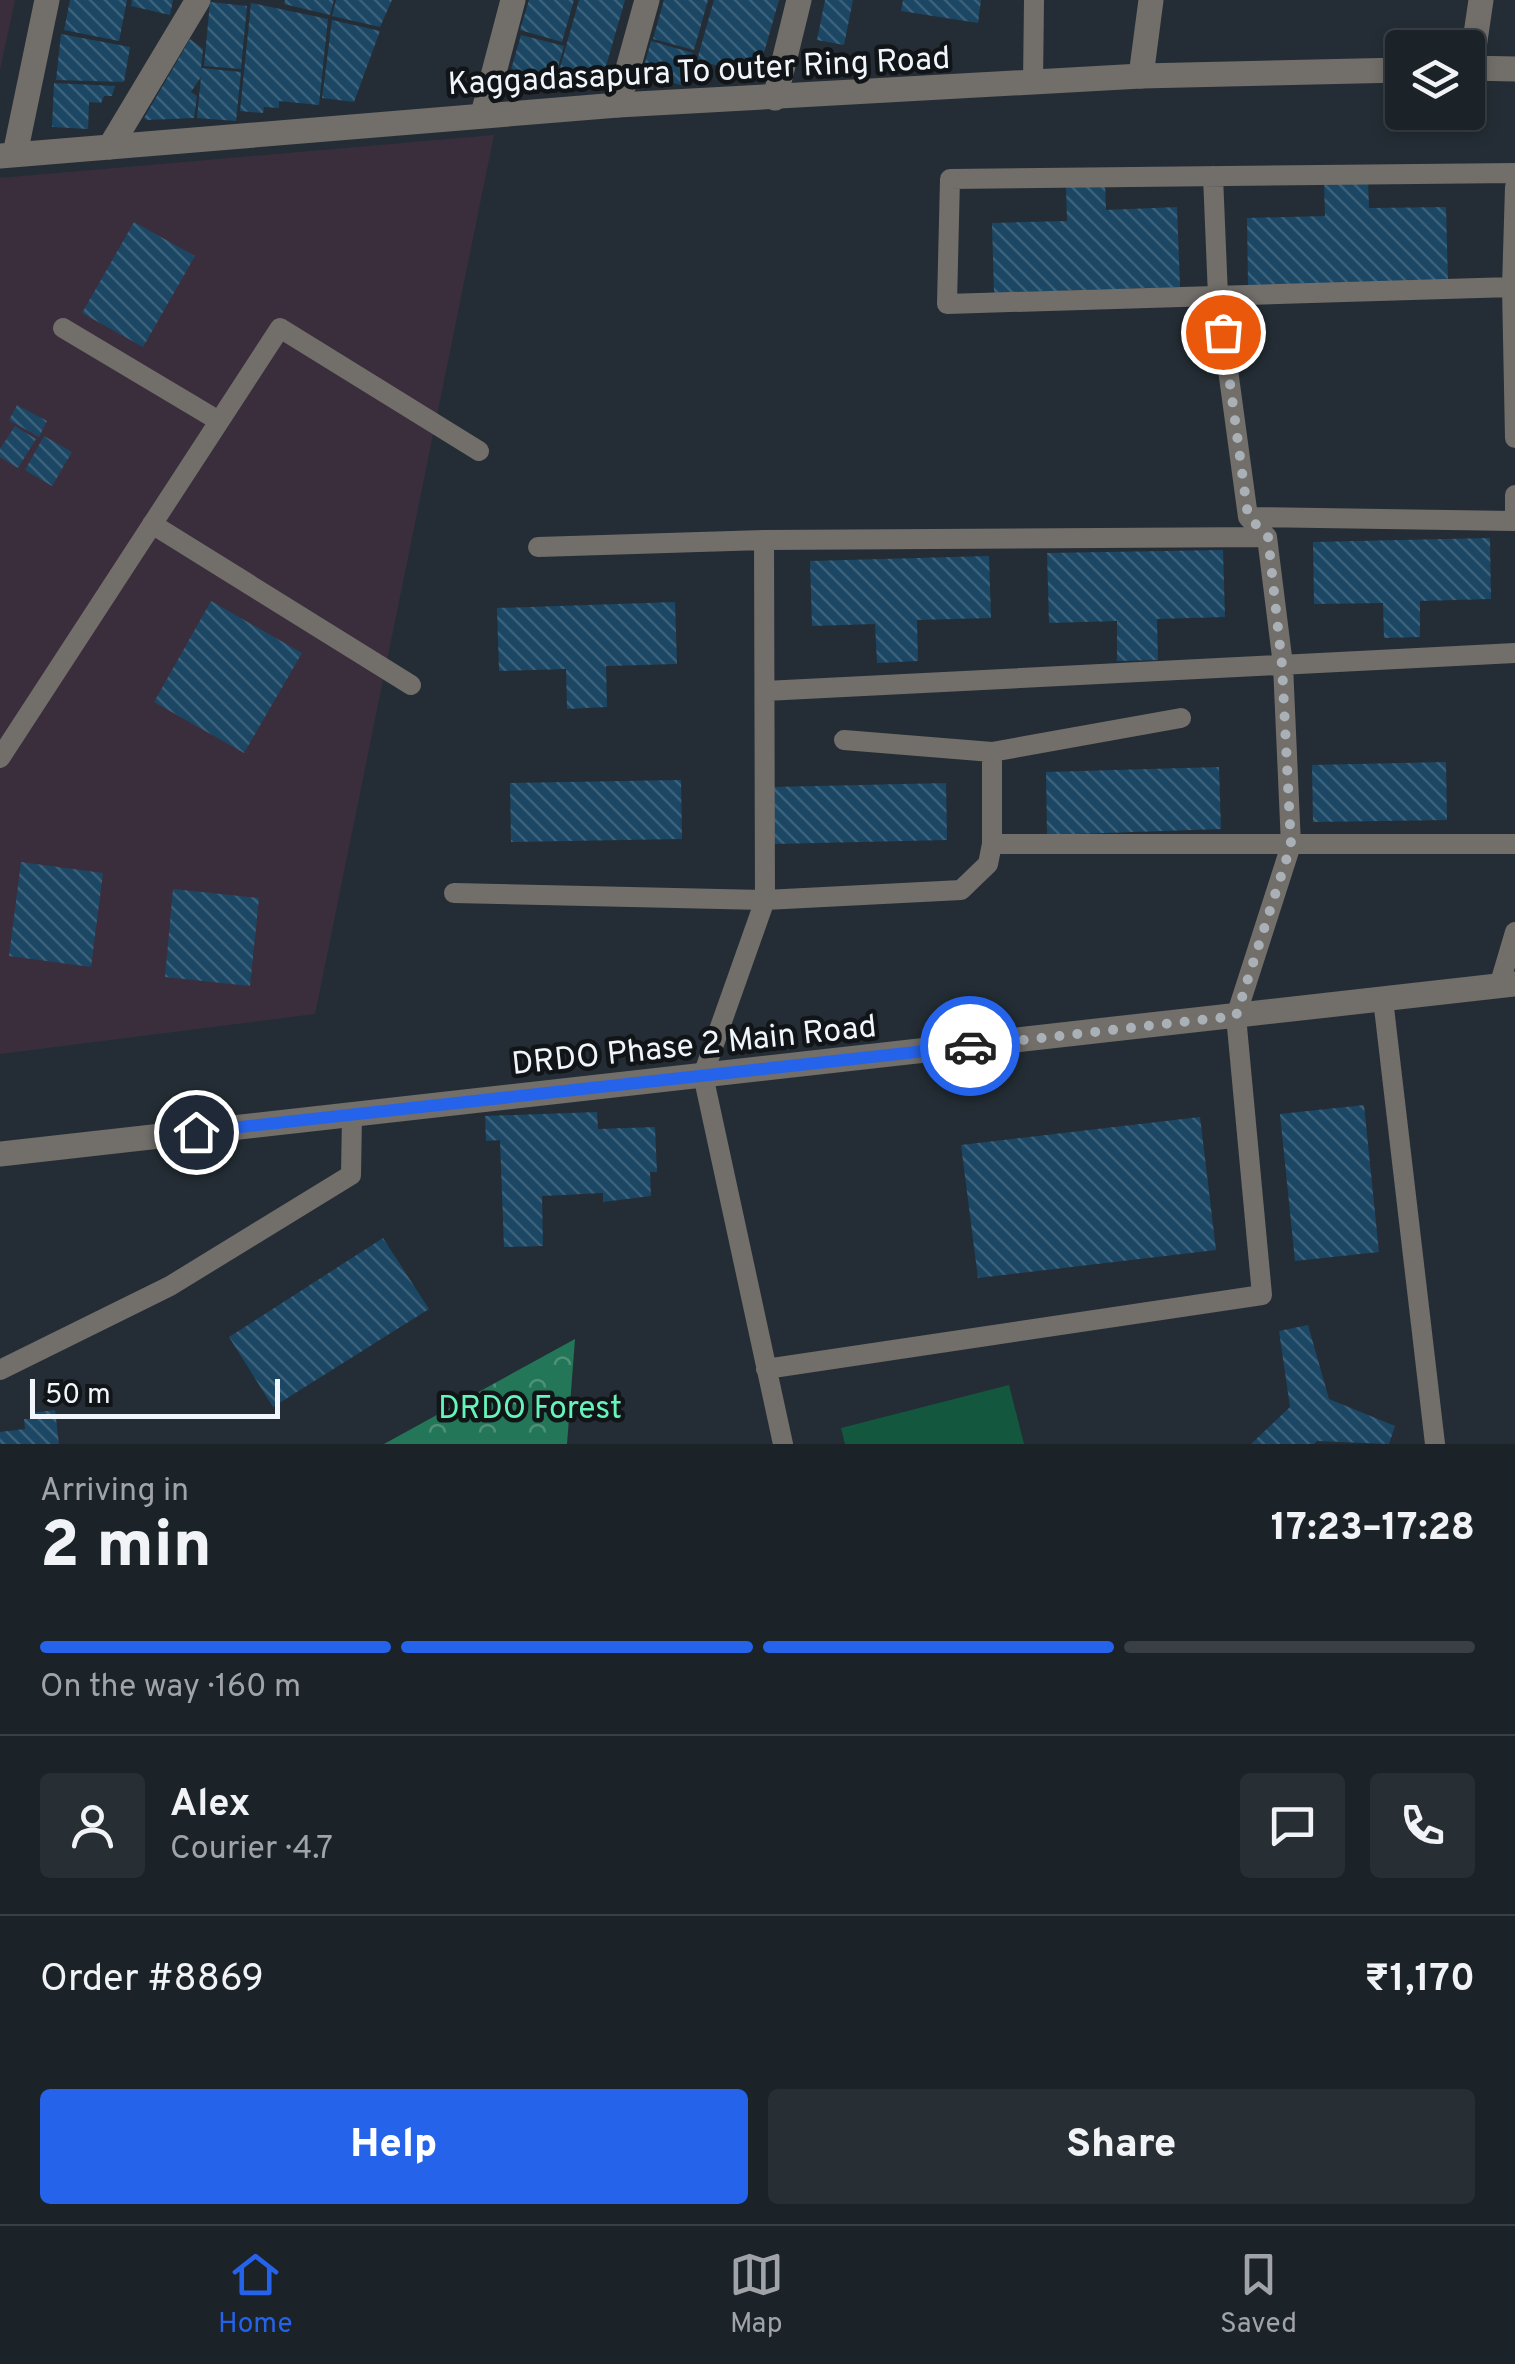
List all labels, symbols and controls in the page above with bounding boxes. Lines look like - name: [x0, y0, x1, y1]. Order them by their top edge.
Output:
- map controls: [1385, 30, 1485, 130]
- button: layers: [1385, 30, 1485, 130]
- street label: Kaggadasapura To outer Ring Road: [447, 40, 951, 106]
- pin: [1181, 290, 1266, 375]
- icon: bag: [1196, 305, 1251, 360]
- courier: [920, 996, 1020, 1096]
- street label: DRDO Phase 2 Main Road: [510, 1008, 879, 1086]
- icon: car: [943, 1019, 998, 1074]
- pin: [154, 1090, 239, 1175]
- icon: home: [169, 1105, 224, 1160]
- scale bar: [30, 1374, 280, 1418]
- text: 50 m: [45, 1378, 111, 1414]
- park label: DRDO Forest: [438, 1390, 622, 1430]
- text: Arriving in: [40, 1472, 189, 1512]
- text: 17:23–17:28: [1271, 1505, 1475, 1554]
- text: 2 min: [40, 1508, 212, 1590]
- text: On the way · 160 m: [40, 1668, 301, 1708]
- button: person: [40, 1773, 145, 1878]
- button: chat: [1240, 1773, 1345, 1878]
- button: phone: [1370, 1773, 1475, 1878]
- text: Alex: [170, 1781, 250, 1830]
- text: Courier · 4.7: [170, 1830, 333, 1870]
- text: Order #8869: [40, 1956, 264, 2005]
- text: ₹1,170: [1364, 1956, 1475, 2005]
- button: Help: [40, 2089, 748, 2204]
- button: Share: [768, 2089, 1475, 2204]
- tab: Home: [218, 2247, 292, 2343]
- tab: Map: [729, 2247, 784, 2343]
- tab: Saved: [1220, 2247, 1297, 2343]

